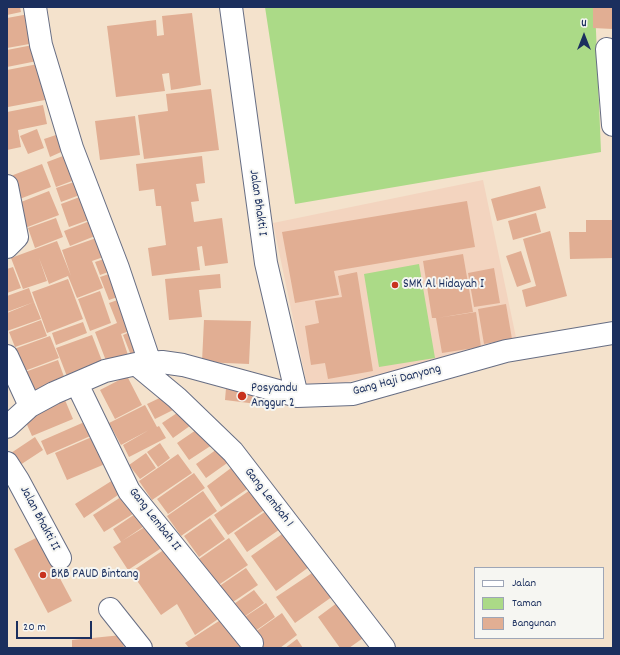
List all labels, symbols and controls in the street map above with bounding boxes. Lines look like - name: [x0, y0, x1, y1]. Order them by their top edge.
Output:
- north arrow: [564, 16, 604, 56]
- text: U: [581, 16, 587, 32]
- street label: Jalan Bhakti I: [245, 169, 269, 237]
- place label: SMK Al Hidayah I: [403, 277, 484, 293]
- marker: SMK Al Hidayah I: [390, 280, 400, 290]
- street label: Gang Haji Danyong: [351, 362, 443, 400]
- place label: Posyandu Anggur 2: [251, 381, 297, 412]
- marker: Posyandu Anggur 2: [236, 390, 248, 402]
- street label: Gang Lembah 1: [240, 465, 296, 531]
- street label: Jalan Bhakti II: [16, 484, 62, 554]
- street label: Gang Lembah II: [124, 485, 184, 555]
- place label: BKB PAUD Bintang: [51, 567, 138, 583]
- legend: [474, 567, 604, 639]
- marker: BKB PAUD Bintang: [38, 570, 48, 580]
- text: Jalan: [512, 575, 536, 592]
- text: Taman: [512, 595, 542, 612]
- scale bar: [18, 613, 94, 639]
- text: Bangunan: [512, 615, 556, 632]
- text: 20 m: [23, 619, 46, 636]

